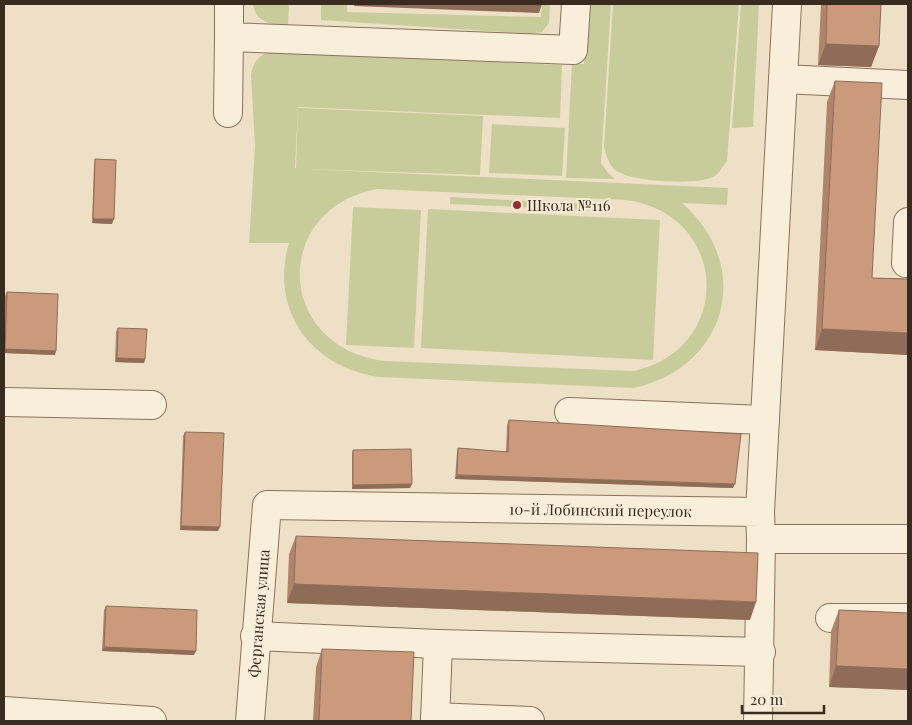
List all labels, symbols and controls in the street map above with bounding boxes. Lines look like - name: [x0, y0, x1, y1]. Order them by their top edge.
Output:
- place label: Школа №116: [527, 195, 611, 215]
- marker: Школа №116: [511, 199, 523, 211]
- street label: 10-й Лобинский переулок: [509, 498, 692, 521]
- street label: Ферганская улица: [243, 548, 274, 678]
- scale bar: [742, 682, 824, 714]
- text: 20 m: [750, 689, 784, 709]

